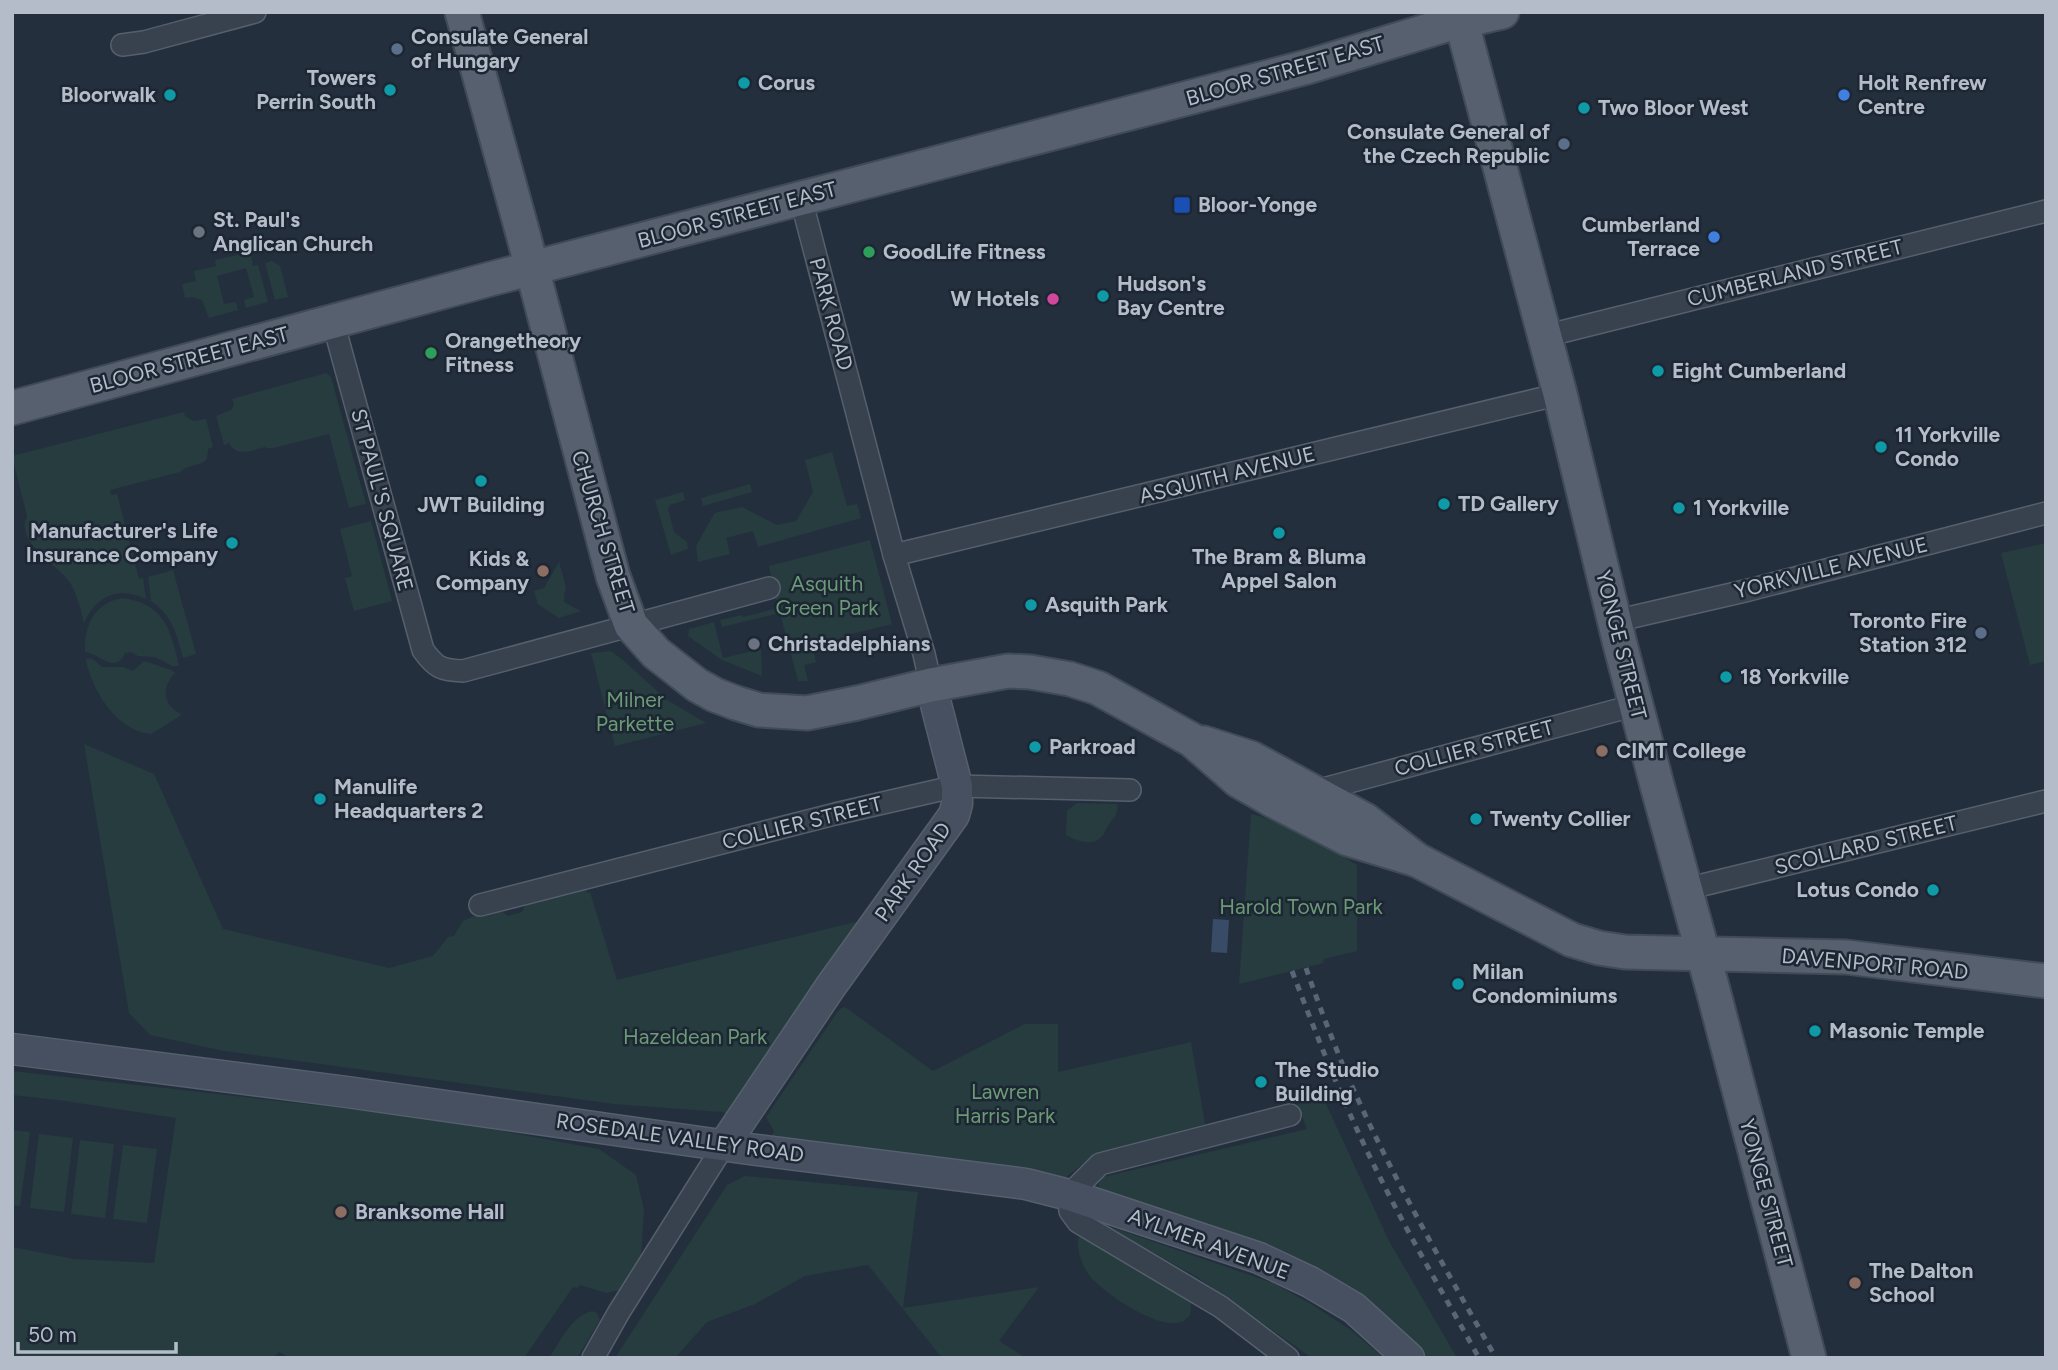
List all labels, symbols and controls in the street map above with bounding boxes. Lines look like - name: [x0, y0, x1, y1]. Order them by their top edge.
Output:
- place label: Consulate General of Hungary: [411, 24, 588, 73]
- street label: BLOOR STREET EAST: [1183, 30, 1387, 111]
- marker: Consulate General of Hungary: [389, 41, 405, 57]
- place label: Towers Perrin South: [256, 65, 376, 114]
- place label: Corus: [758, 70, 815, 95]
- place label: Holt Renfrew Centre: [1858, 70, 1987, 119]
- marker: Corus: [736, 75, 752, 91]
- place label: Bloorwalk: [61, 82, 157, 107]
- marker: Towers Perrin South: [382, 82, 398, 98]
- marker: Bloorwalk: [162, 87, 178, 103]
- marker: Holt Renfrew Centre: [1836, 87, 1852, 103]
- place label: Two Bloor West: [1598, 95, 1749, 120]
- marker: Two Bloor West: [1576, 100, 1592, 116]
- place label: Consulate General of the Czech Republic: [1347, 119, 1551, 168]
- marker: Consulate General of the Czech Republic: [1556, 136, 1572, 152]
- street label: BLOOR STREET EAST: [635, 176, 839, 253]
- place label: Bloor-Yonge: [1198, 192, 1317, 217]
- marker: Bloor-Yonge: [1172, 195, 1192, 215]
- place label: St. Paul's Anglican Church: [213, 207, 373, 256]
- place label: Cumberland Terrace: [1582, 212, 1700, 261]
- marker: St. Paul's Anglican Church: [191, 224, 207, 240]
- marker: Cumberland Terrace: [1706, 229, 1722, 245]
- street label: CUMBERLAND STREET: [1685, 234, 1906, 311]
- place label: GoodLife Fitness: [883, 239, 1046, 264]
- marker: GoodLife Fitness: [861, 244, 877, 260]
- street label: PARK ROAD: [804, 255, 859, 373]
- place label: Hudson's Bay Centre: [1117, 271, 1225, 320]
- place label: W Hotels: [951, 286, 1039, 311]
- marker: Hudson's Bay Centre: [1095, 288, 1111, 304]
- marker: W Hotels: [1045, 291, 1061, 307]
- street label: BLOOR STREET EAST: [87, 321, 291, 398]
- place label: Orangetheory Fitness: [445, 328, 582, 377]
- marker: Orangetheory Fitness: [423, 345, 439, 361]
- place label: Eight Cumberland: [1672, 358, 1846, 383]
- marker: Eight Cumberland: [1650, 363, 1666, 379]
- street label: ST PAUL'S SQUARE: [346, 406, 419, 594]
- place label: 11 Yorkville Condo: [1895, 422, 2000, 471]
- marker: 11 Yorkville Condo: [1873, 439, 1889, 455]
- street label: ASQUITH AVENUE: [1136, 441, 1317, 508]
- street label: CHURCH STREET: [567, 447, 640, 617]
- marker: JWT Building: [473, 473, 489, 489]
- place label: TD Gallery: [1458, 491, 1560, 516]
- place label: JWT Building: [417, 492, 545, 517]
- place label: 1 Yorkville: [1693, 495, 1790, 520]
- marker: TD Gallery: [1436, 496, 1452, 512]
- marker: 1 Yorkville: [1671, 500, 1687, 516]
- place label: Manufacturer's Life Insurance Company: [26, 518, 219, 567]
- marker: The Bram & Bluma Appel Salon: [1271, 525, 1287, 541]
- street label: YORKVILLE AVENUE: [1732, 531, 1930, 604]
- marker: Manufacturer's Life Insurance Company: [224, 535, 240, 551]
- place label: The Bram & Bluma Appel Salon: [1192, 544, 1366, 593]
- place label: Kids & Company: [436, 546, 530, 595]
- marker: Kids & Company: [535, 563, 551, 579]
- street label: YONGE STREET: [1591, 568, 1652, 722]
- park label: Asquith Green Park: [776, 571, 879, 620]
- place label: Asquith Park: [1045, 592, 1169, 617]
- marker: Asquith Park: [1023, 597, 1039, 613]
- place label: Toronto Fire Station 312: [1850, 608, 1967, 657]
- marker: Toronto Fire Station 312: [1973, 625, 1989, 641]
- place label: Christadelphians: [768, 631, 930, 656]
- marker: Christadelphians: [746, 636, 762, 652]
- place label: 18 Yorkville: [1740, 664, 1849, 689]
- marker: 18 Yorkville: [1718, 669, 1734, 685]
- park label: Milner Parkette: [596, 687, 674, 736]
- street label: COLLIER STREET: [1392, 714, 1557, 781]
- place label: Parkroad: [1049, 734, 1136, 759]
- place label: CIMT College: [1616, 738, 1747, 763]
- marker: Parkroad: [1027, 739, 1043, 755]
- marker: CIMT College: [1594, 743, 1610, 759]
- place label: Manulife Headquarters 2: [334, 774, 483, 823]
- street label: COLLIER STREET: [719, 790, 885, 854]
- marker: Manulife Headquarters 2: [312, 791, 328, 807]
- place label: Twenty Collier: [1490, 806, 1631, 831]
- street label: SCOLLARD STREET: [1772, 810, 1960, 879]
- marker: Twenty Collier: [1468, 811, 1484, 827]
- street label: PARK ROAD: [869, 817, 956, 926]
- place label: Lotus Condo: [1796, 877, 1919, 902]
- marker: Lotus Condo: [1925, 882, 1941, 898]
- park label: Harold Town Park: [1219, 894, 1383, 919]
- street label: DAVENPORT ROAD: [1781, 943, 1969, 984]
- place label: Milan Condominiums: [1472, 959, 1618, 1008]
- marker: Milan Condominiums: [1450, 976, 1466, 992]
- place label: Masonic Temple: [1829, 1018, 1985, 1043]
- marker: Masonic Temple: [1807, 1023, 1823, 1039]
- park label: Hazeldean Park: [623, 1024, 768, 1049]
- place label: The Studio Building: [1275, 1057, 1379, 1106]
- marker: The Studio Building: [1253, 1074, 1269, 1090]
- park label: Lawren Harris Park: [955, 1079, 1056, 1128]
- street label: ROSEDALE VALLEY ROAD: [554, 1108, 806, 1167]
- street label: YONGE STREET: [1735, 1116, 1798, 1270]
- place label: Branksome Hall: [355, 1199, 504, 1224]
- street label: AYLMER AVENUE: [1125, 1203, 1293, 1284]
- marker: Branksome Hall: [333, 1204, 349, 1220]
- place label: The Dalton School: [1869, 1258, 1973, 1307]
- marker: The Dalton School: [1847, 1275, 1863, 1291]
- scale bar: [18, 1310, 175, 1354]
- text: 50 m: [28, 1322, 77, 1347]

